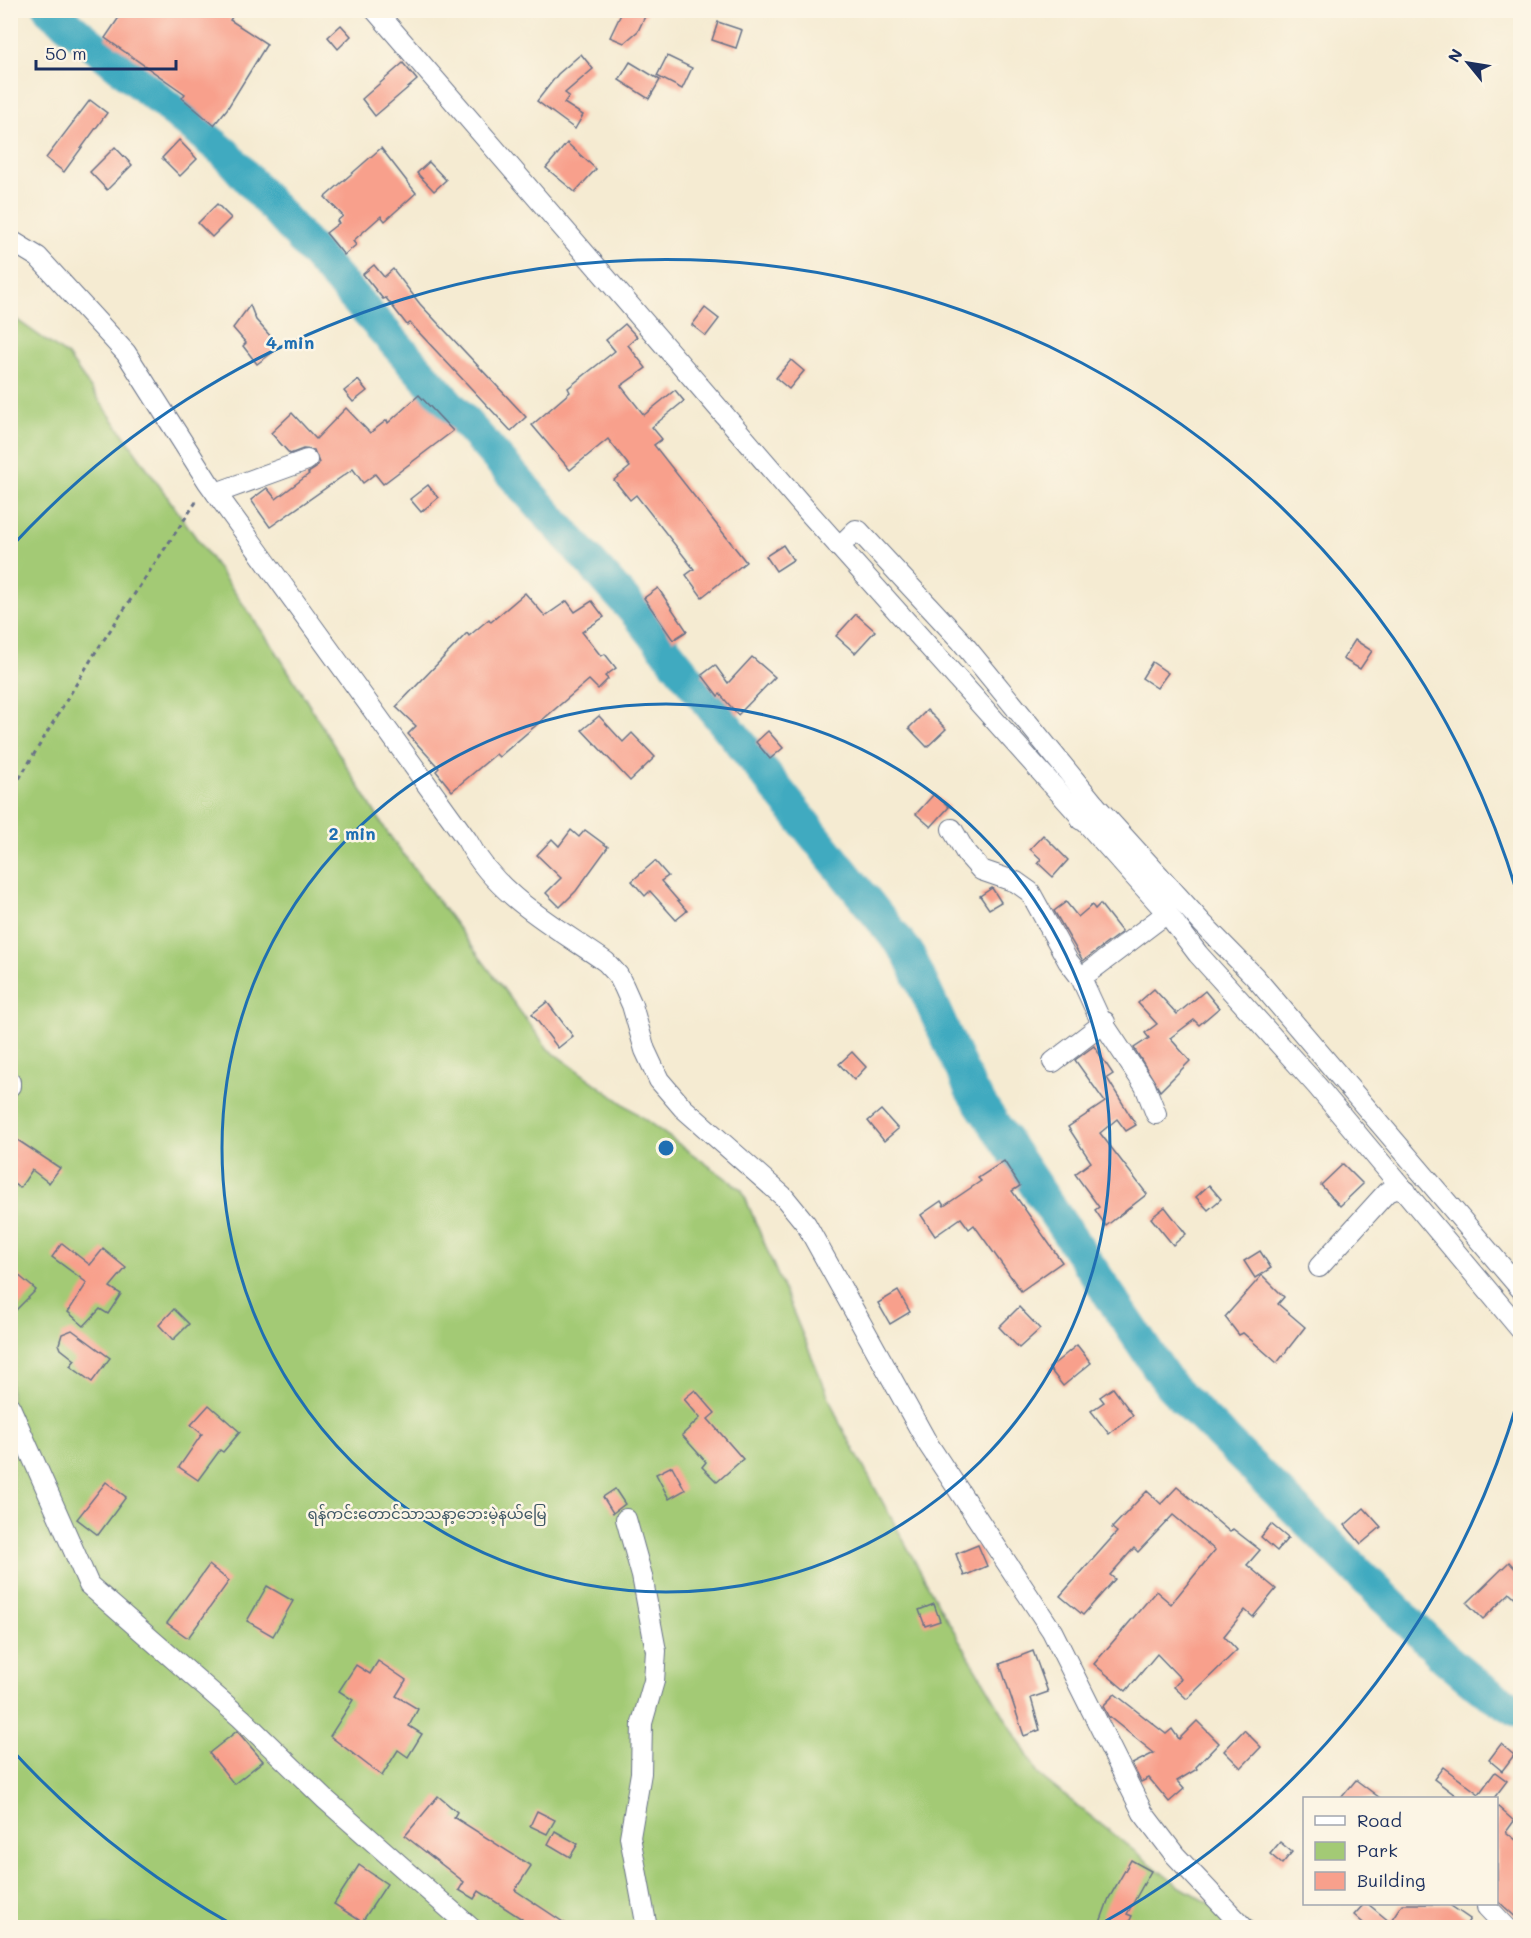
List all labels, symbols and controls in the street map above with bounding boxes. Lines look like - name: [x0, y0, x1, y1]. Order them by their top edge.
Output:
- scale bar: [36, 33, 176, 71]
- north arrow: [1438, 33, 1498, 93]
- text: 50 m: [45, 41, 87, 65]
- text: N: [1442, 45, 1467, 66]
- text: 4 min: [266, 330, 314, 354]
- text: 2 min: [328, 821, 376, 845]
- centre of rings: [656, 1138, 676, 1158]
- park label: ရန်ကင်းတောင်သာသနာ့ဘေးမဲ့နယ်မြေ: [307, 1503, 547, 1526]
- legend: [1303, 1797, 1498, 1905]
- text: Road: [1357, 1808, 1402, 1832]
- text: Park: [1357, 1838, 1398, 1862]
- text: Building: [1357, 1868, 1425, 1892]

